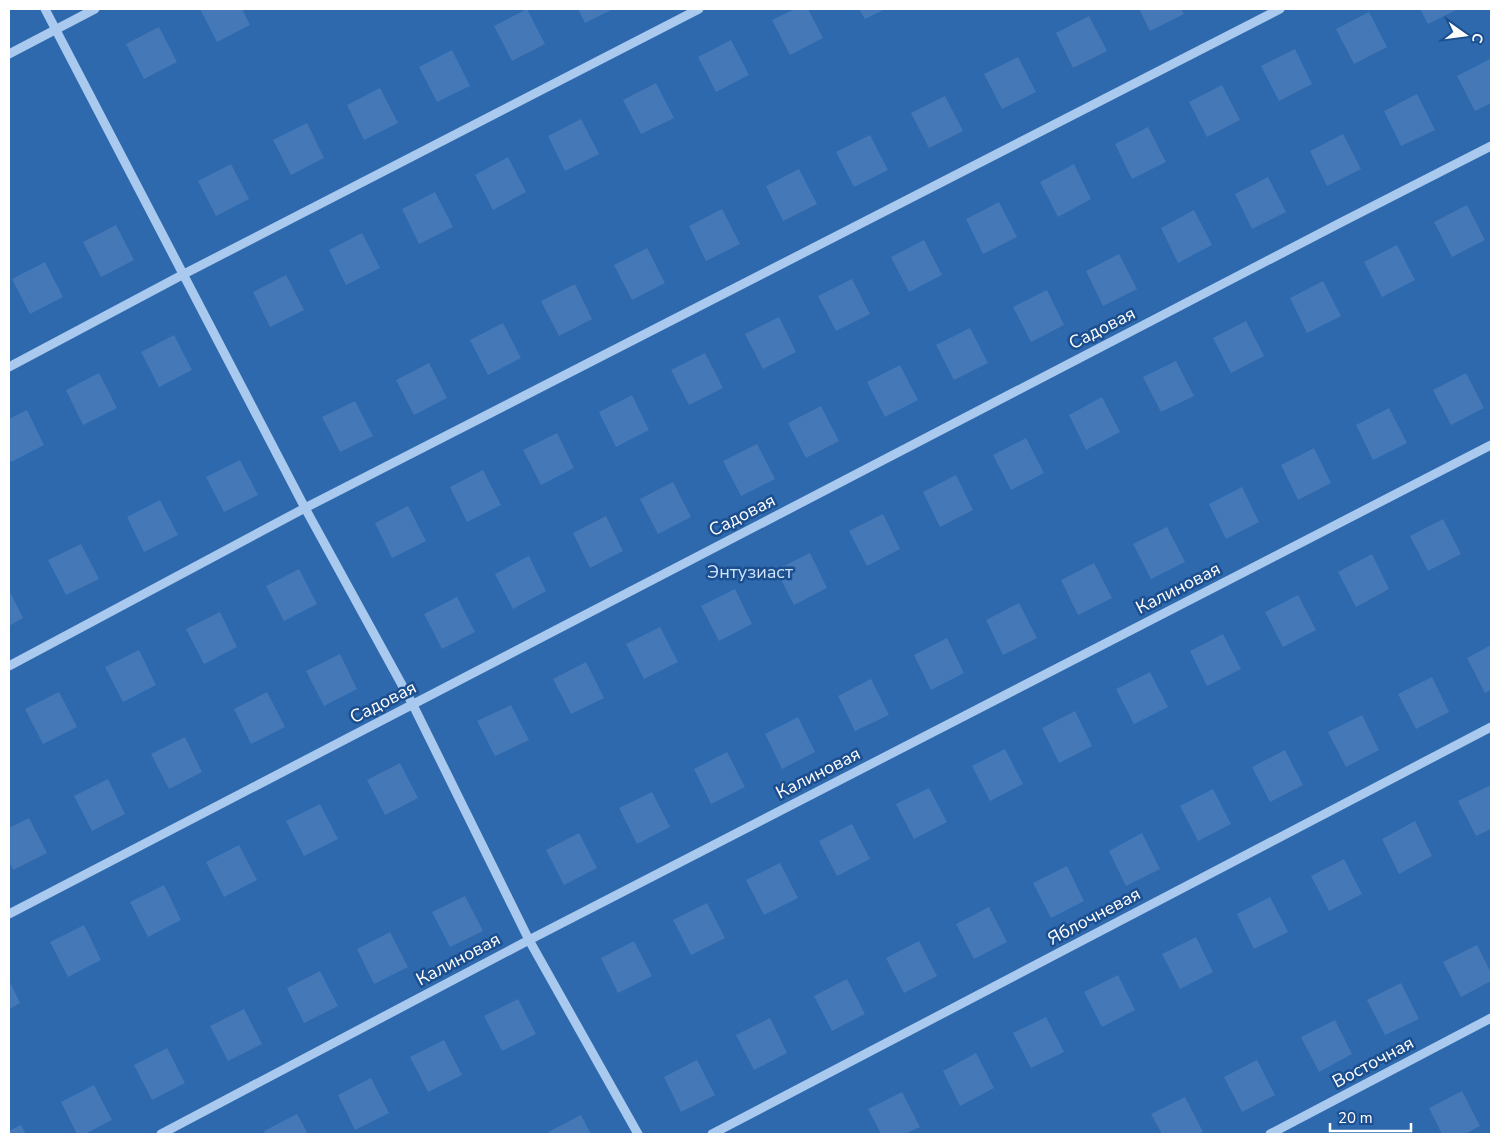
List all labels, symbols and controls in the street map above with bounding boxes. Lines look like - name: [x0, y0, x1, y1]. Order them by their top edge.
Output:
- north arrow: [1440, 10, 1490, 60]
- text: С: [1467, 31, 1487, 45]
- street label: Садовая: [1065, 301, 1139, 355]
- street label: Садовая: [705, 488, 779, 542]
- street label: Калиновая: [1132, 556, 1224, 620]
- park label: Энтузиаст: [707, 560, 793, 584]
- street label: Садовая: [346, 675, 420, 729]
- street label: Калиновая: [772, 741, 864, 805]
- street label: Яблочневая: [1043, 881, 1145, 951]
- street label: Калиновая: [412, 927, 504, 991]
- street label: Восточная: [1328, 1031, 1418, 1093]
- scale bar: [1330, 1100, 1411, 1132]
- text: 20 m: [1338, 1108, 1373, 1128]

